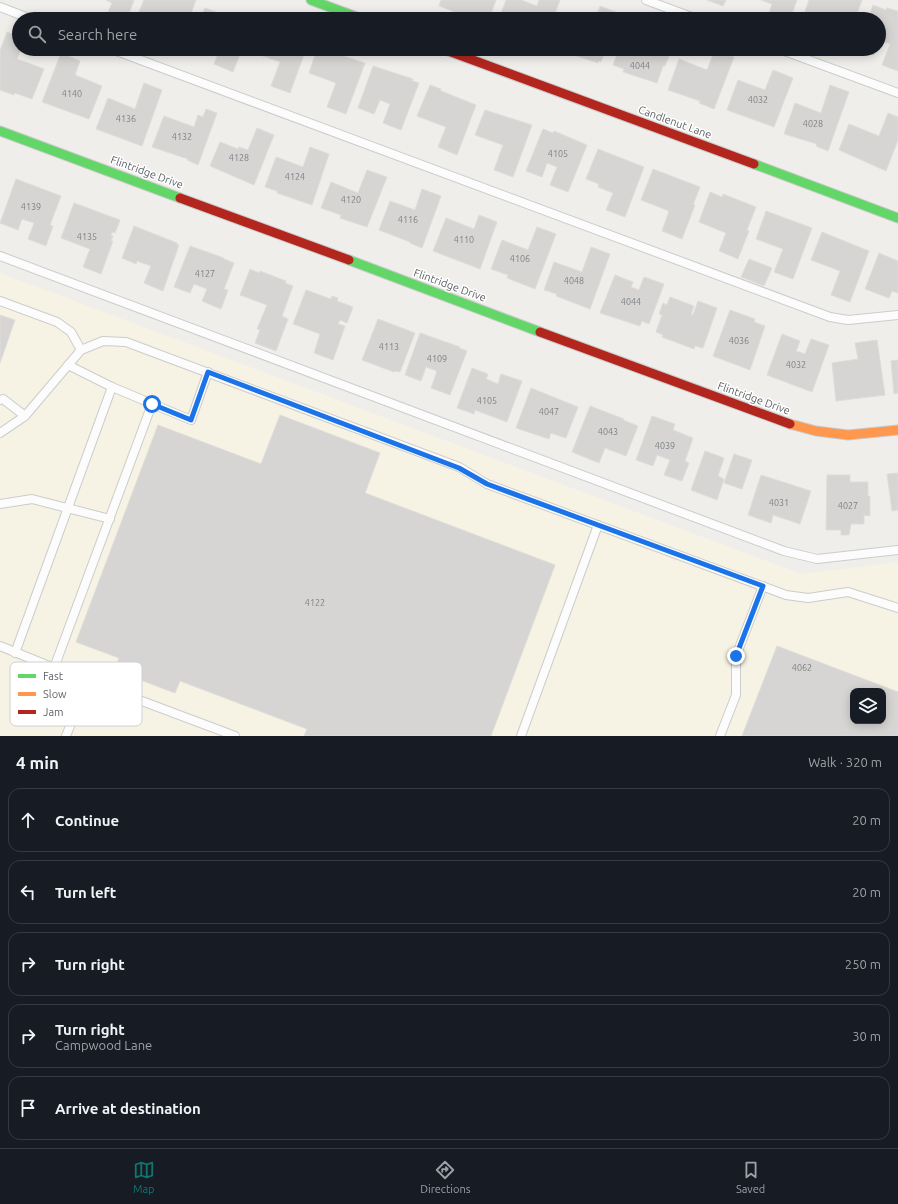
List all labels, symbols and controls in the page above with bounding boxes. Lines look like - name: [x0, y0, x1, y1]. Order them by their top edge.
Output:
- search box: [12, 12, 886, 56]
- icon: search: [26, 23, 48, 45]
- text: Search here: [58, 26, 137, 43]
- house number: 4044: [630, 61, 650, 71]
- house number: 4140: [62, 89, 82, 99]
- house number: 4032: [748, 95, 768, 105]
- street label: Candlenut Lane: [637, 103, 713, 141]
- house number: 4136: [116, 114, 136, 124]
- house number: 4028: [803, 119, 823, 129]
- house number: 4132: [172, 132, 192, 142]
- house number: 4105: [548, 149, 568, 159]
- street label: Flintridge Drive: [109, 153, 185, 191]
- house number: 4128: [229, 153, 249, 163]
- house number: 4124: [285, 172, 305, 182]
- house number: 4120: [341, 195, 361, 205]
- house number: 4139: [21, 202, 41, 212]
- house number: 4116: [398, 215, 418, 225]
- house number: 4135: [77, 232, 97, 242]
- house number: 4110: [454, 235, 474, 245]
- house number: 4106: [510, 254, 530, 264]
- street label: Flintridge Drive: [412, 266, 488, 304]
- house number: 4127: [195, 269, 215, 279]
- house number: 4048: [564, 276, 584, 286]
- house number: 4044: [621, 297, 641, 307]
- house number: 4036: [729, 336, 749, 346]
- house number: 4113: [379, 342, 399, 352]
- house number: 4109: [427, 354, 447, 364]
- house number: 4032: [786, 360, 806, 370]
- street label: Flintridge Drive: [716, 379, 792, 417]
- route start: [143, 395, 161, 413]
- house number: 4105: [477, 396, 497, 406]
- house number: 4047: [539, 407, 559, 417]
- house number: 4043: [598, 427, 618, 437]
- house number: 4039: [655, 441, 675, 451]
- house number: 4031: [769, 498, 789, 508]
- house number: 4027: [838, 501, 858, 511]
- house number: 4122: [305, 598, 325, 608]
- route end: [727, 647, 745, 665]
- legend: [10, 662, 142, 726]
- house number: 4062: [792, 663, 812, 673]
- text: Fast: [43, 670, 64, 682]
- text: Slow: [43, 688, 67, 700]
- map controls: [850, 688, 886, 724]
- button: layers: [850, 688, 886, 724]
- text: Jam: [43, 706, 64, 718]
- text: 4 min: [16, 753, 59, 772]
- text: Walk · 320 m: [808, 755, 882, 769]
- icon: ahead: [17, 809, 39, 831]
- text: Continue: [55, 812, 119, 829]
- text: 20 m: [852, 813, 881, 827]
- icon: left: [17, 881, 39, 903]
- text: Turn left: [55, 884, 116, 901]
- text: 20 m: [852, 885, 881, 899]
- icon: right: [17, 953, 39, 975]
- text: Turn right: [55, 956, 125, 973]
- text: 250 m: [845, 957, 881, 971]
- text: Turn right: [55, 1021, 125, 1038]
- icon: right: [17, 1025, 39, 1047]
- text: 30 m: [852, 1029, 881, 1043]
- text: Campwood Lane: [55, 1038, 152, 1052]
- icon: arrive: [17, 1097, 39, 1119]
- text: Arrive at destination: [55, 1100, 201, 1117]
- tab: Map: [133, 1159, 155, 1195]
- tab: Directions: [420, 1159, 470, 1195]
- tab: Saved: [736, 1159, 765, 1195]

